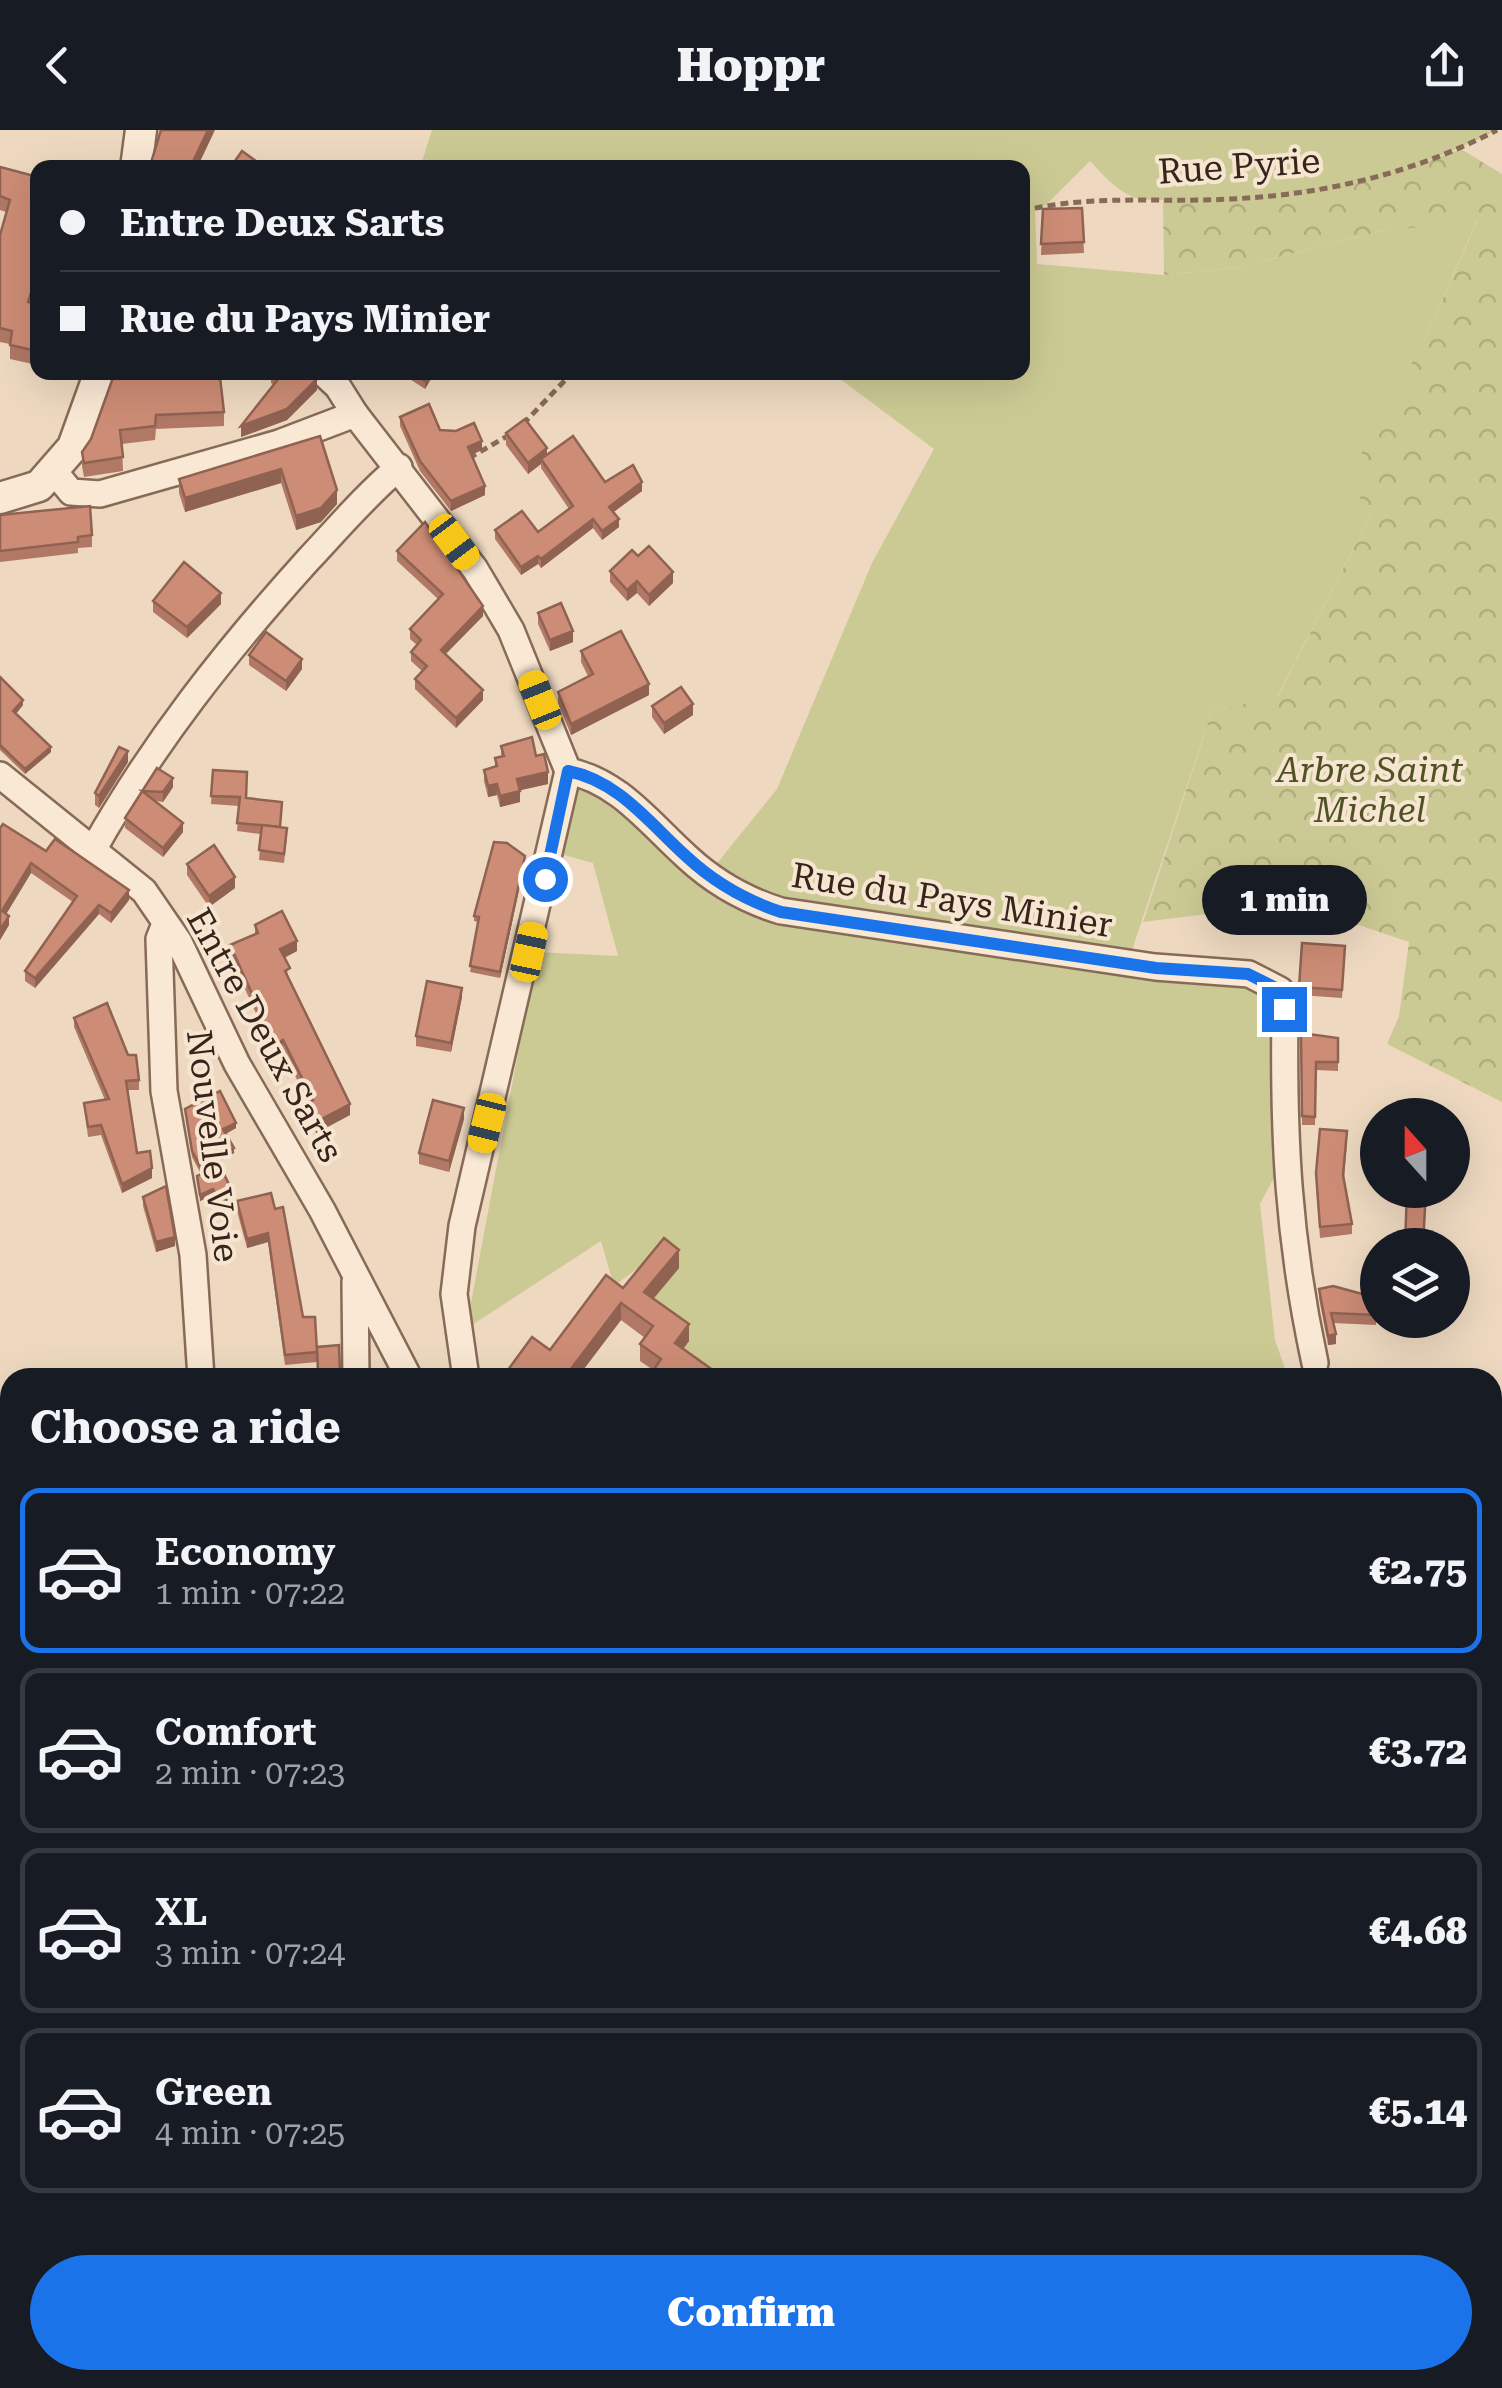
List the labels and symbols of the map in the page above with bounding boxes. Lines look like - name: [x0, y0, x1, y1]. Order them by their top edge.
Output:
- street label: Rue Pyrie: [1157, 140, 1321, 193]
- car: [424, 509, 484, 575]
- car: [515, 667, 565, 733]
- park label: Arbre Saint Michel: [1275, 750, 1463, 831]
- street label: Rue du Pays Minier: [789, 855, 1115, 946]
- route start: [523, 857, 568, 902]
- callout: 1 min: [1202, 864, 1366, 934]
- street label: Entre Deux Sarts: [178, 901, 351, 1169]
- car: [508, 920, 550, 984]
- route end: [1262, 987, 1307, 1032]
- street label: Nouvelle Voie: [178, 1028, 247, 1264]
- car: [465, 1090, 509, 1156]
- north arrow: [1360, 1098, 1470, 1208]

